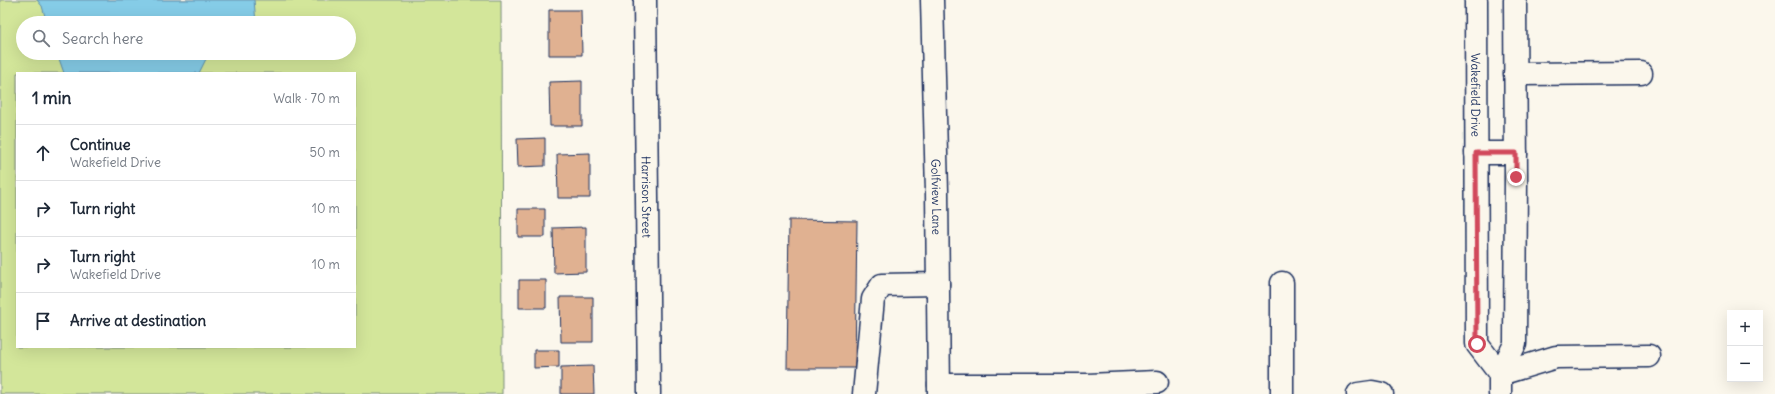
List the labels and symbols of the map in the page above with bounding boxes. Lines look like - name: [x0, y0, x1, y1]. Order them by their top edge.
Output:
- street label: Wakefield Drive: [1469, 53, 1484, 137]
- street label: Harrison Street: [639, 156, 655, 238]
- street label: Golfview Lane: [929, 159, 945, 235]
- route end: [1507, 168, 1525, 186]
- route start: [1468, 335, 1486, 353]

